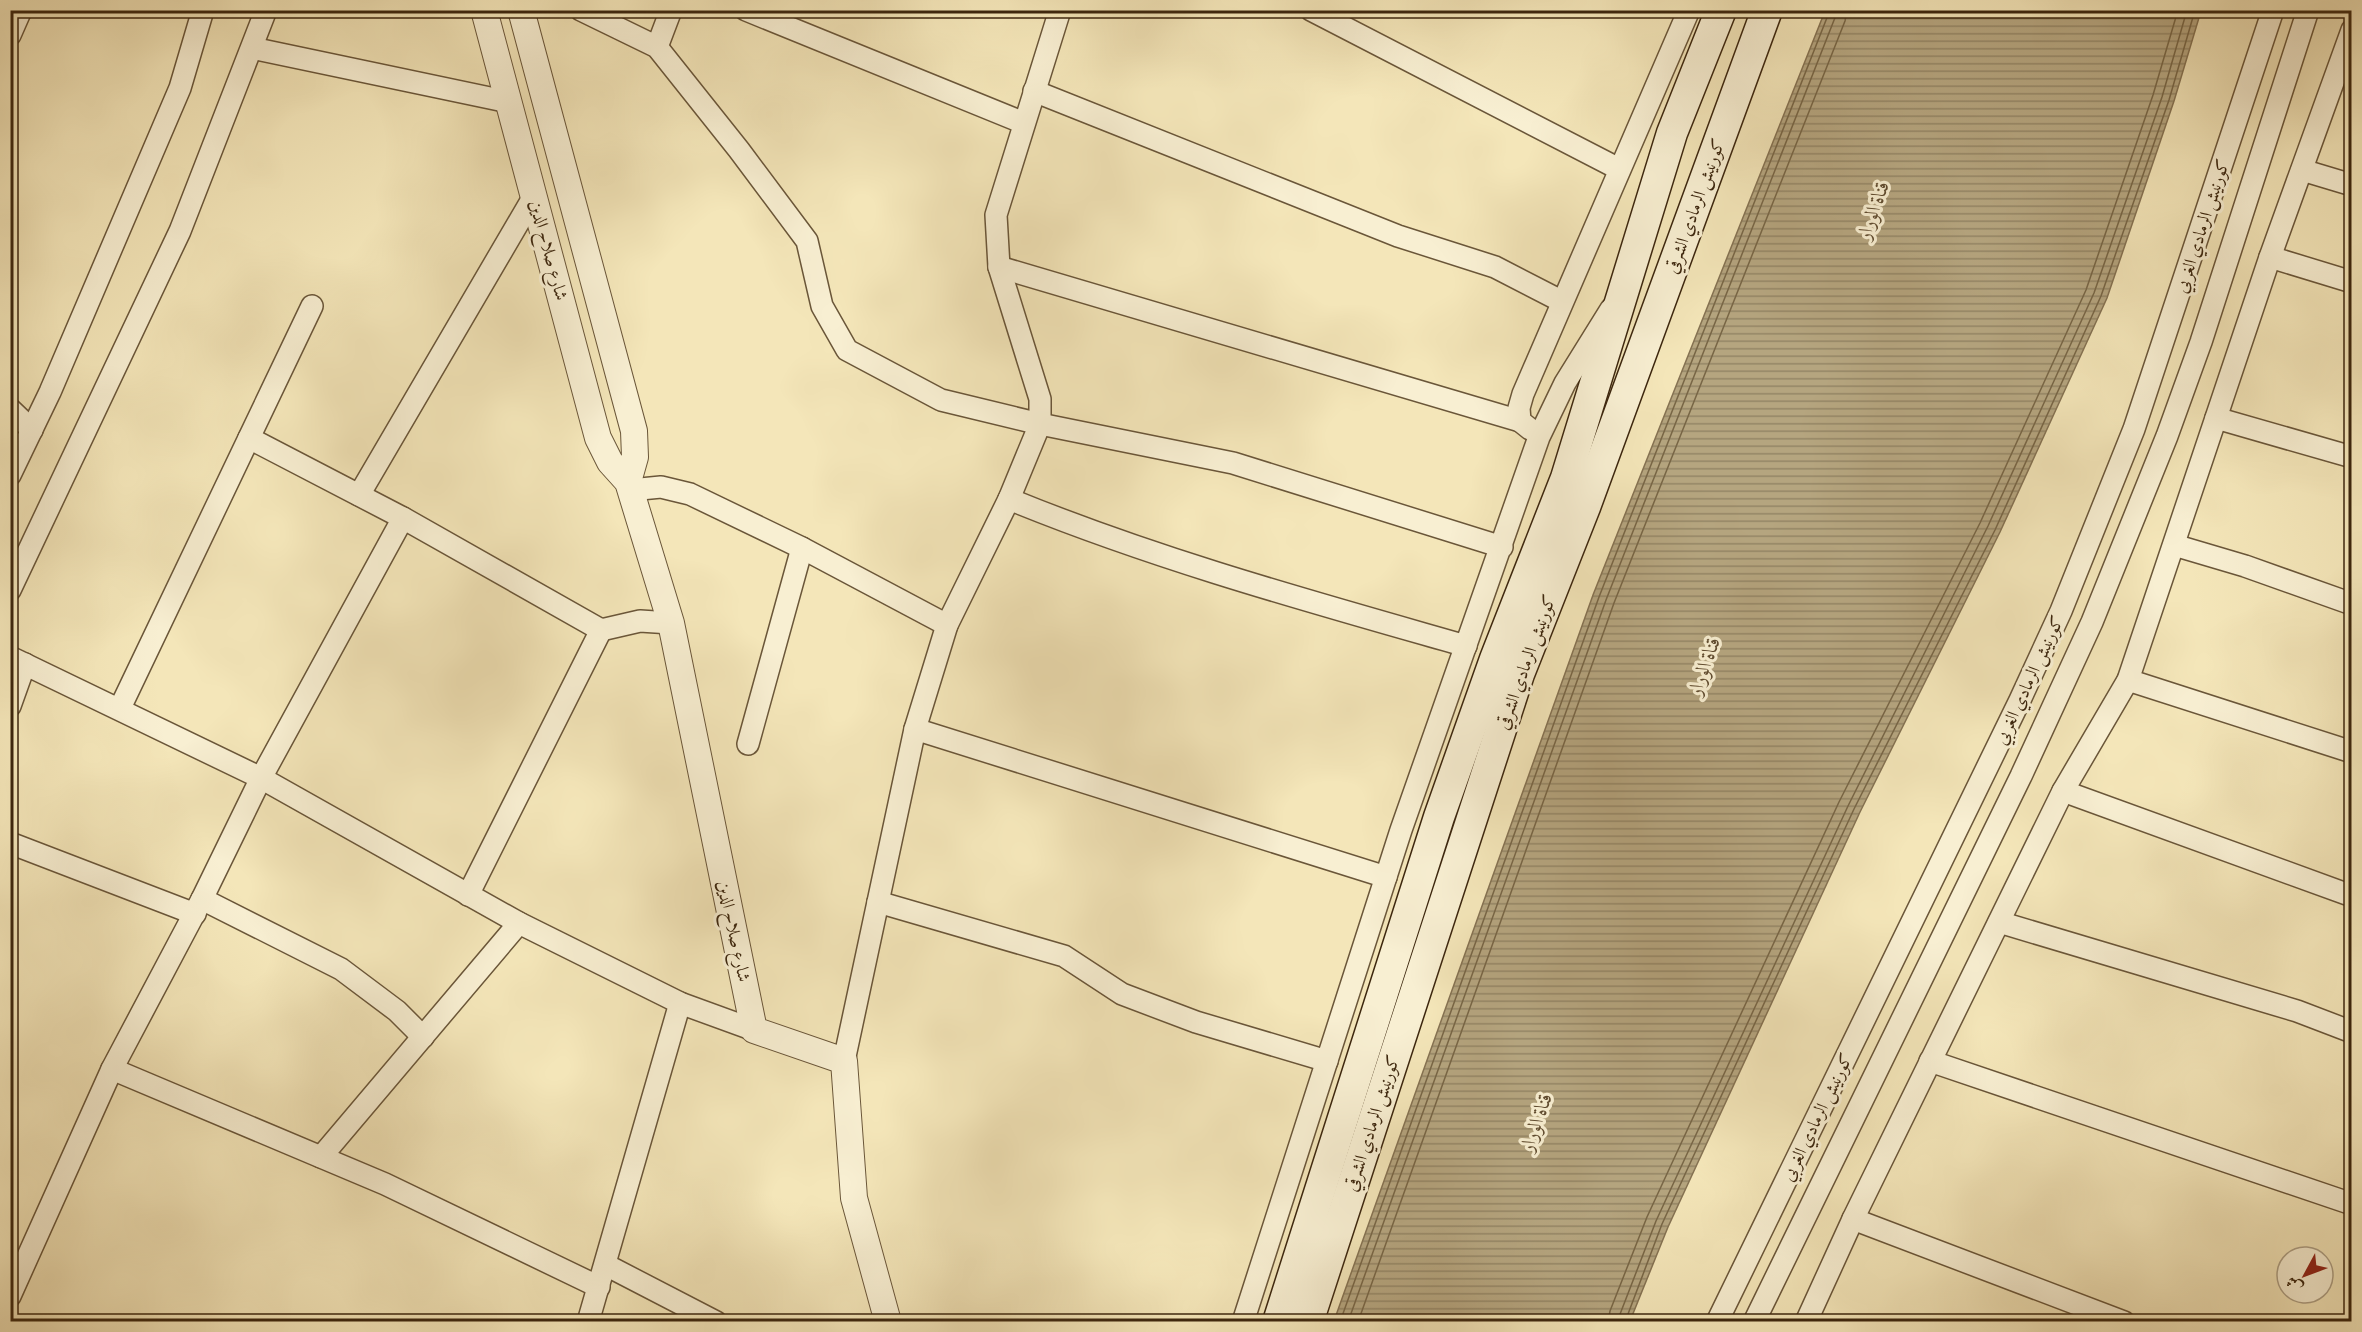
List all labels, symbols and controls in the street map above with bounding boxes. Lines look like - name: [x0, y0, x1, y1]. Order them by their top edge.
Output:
- street label: كورنيش الرمادي الشرقي: [1659, 135, 1733, 278]
- street label: كورنيش الرمادي الغربي: [2169, 156, 2238, 297]
- water label: قناة الورار: [1849, 177, 1896, 245]
- street label: شارع صلاح الدين: [520, 197, 574, 304]
- street label: كورنيش الرمادي الشرقي: [1490, 591, 1564, 734]
- street label: كورنيش الرمادي الغربي: [1989, 612, 2072, 750]
- water label: قناة الورار: [1680, 633, 1727, 701]
- street label: شارع صلاح الدين: [708, 878, 756, 985]
- street label: كورنيش الرمادي الغربي: [1776, 1049, 1861, 1186]
- street label: كورنيش الرمادي الشرقي: [1339, 1052, 1408, 1195]
- water label: قناة الورار: [1512, 1089, 1559, 1157]
- north arrow: [2275, 1245, 2335, 1305]
- text: ش: [2281, 1271, 2308, 1297]

